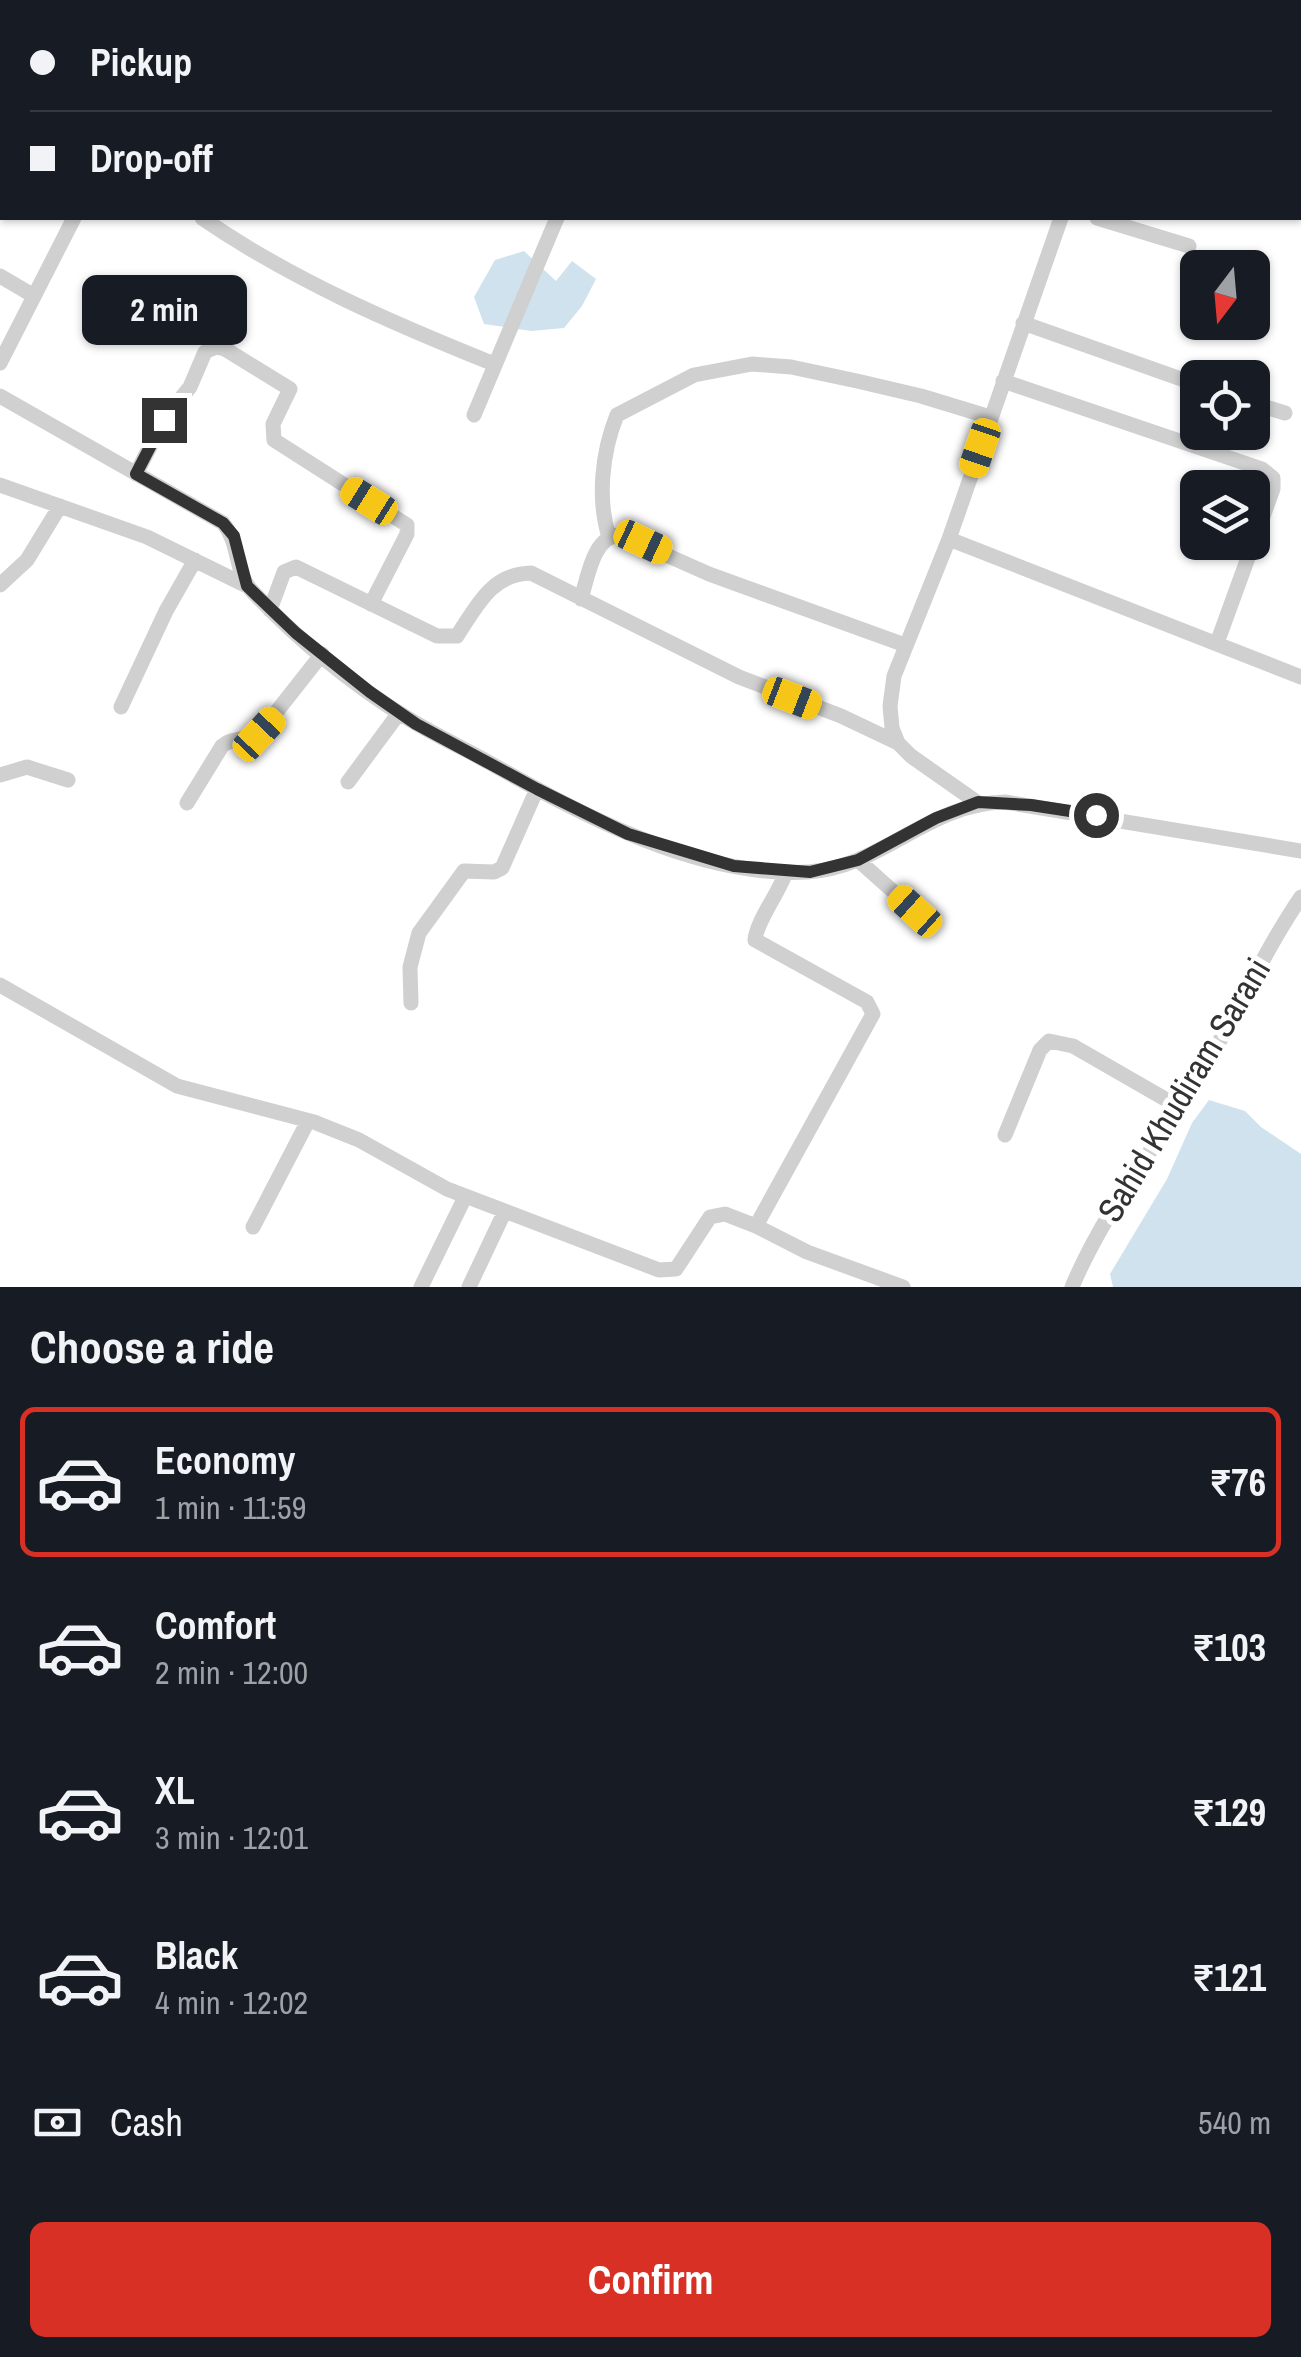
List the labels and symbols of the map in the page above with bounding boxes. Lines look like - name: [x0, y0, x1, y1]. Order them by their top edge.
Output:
- north arrow: [1180, 250, 1270, 340]
- callout: 2 min: [81, 275, 246, 345]
- route end: [142, 398, 187, 443]
- car: [956, 415, 1004, 481]
- car: [336, 472, 402, 530]
- car: [609, 516, 677, 568]
- car: [759, 673, 825, 723]
- car: [228, 702, 290, 766]
- route start: [1074, 793, 1119, 838]
- car: [883, 880, 947, 942]
- street label: Sahid Khudiram Sarani: [1086, 949, 1281, 1230]

